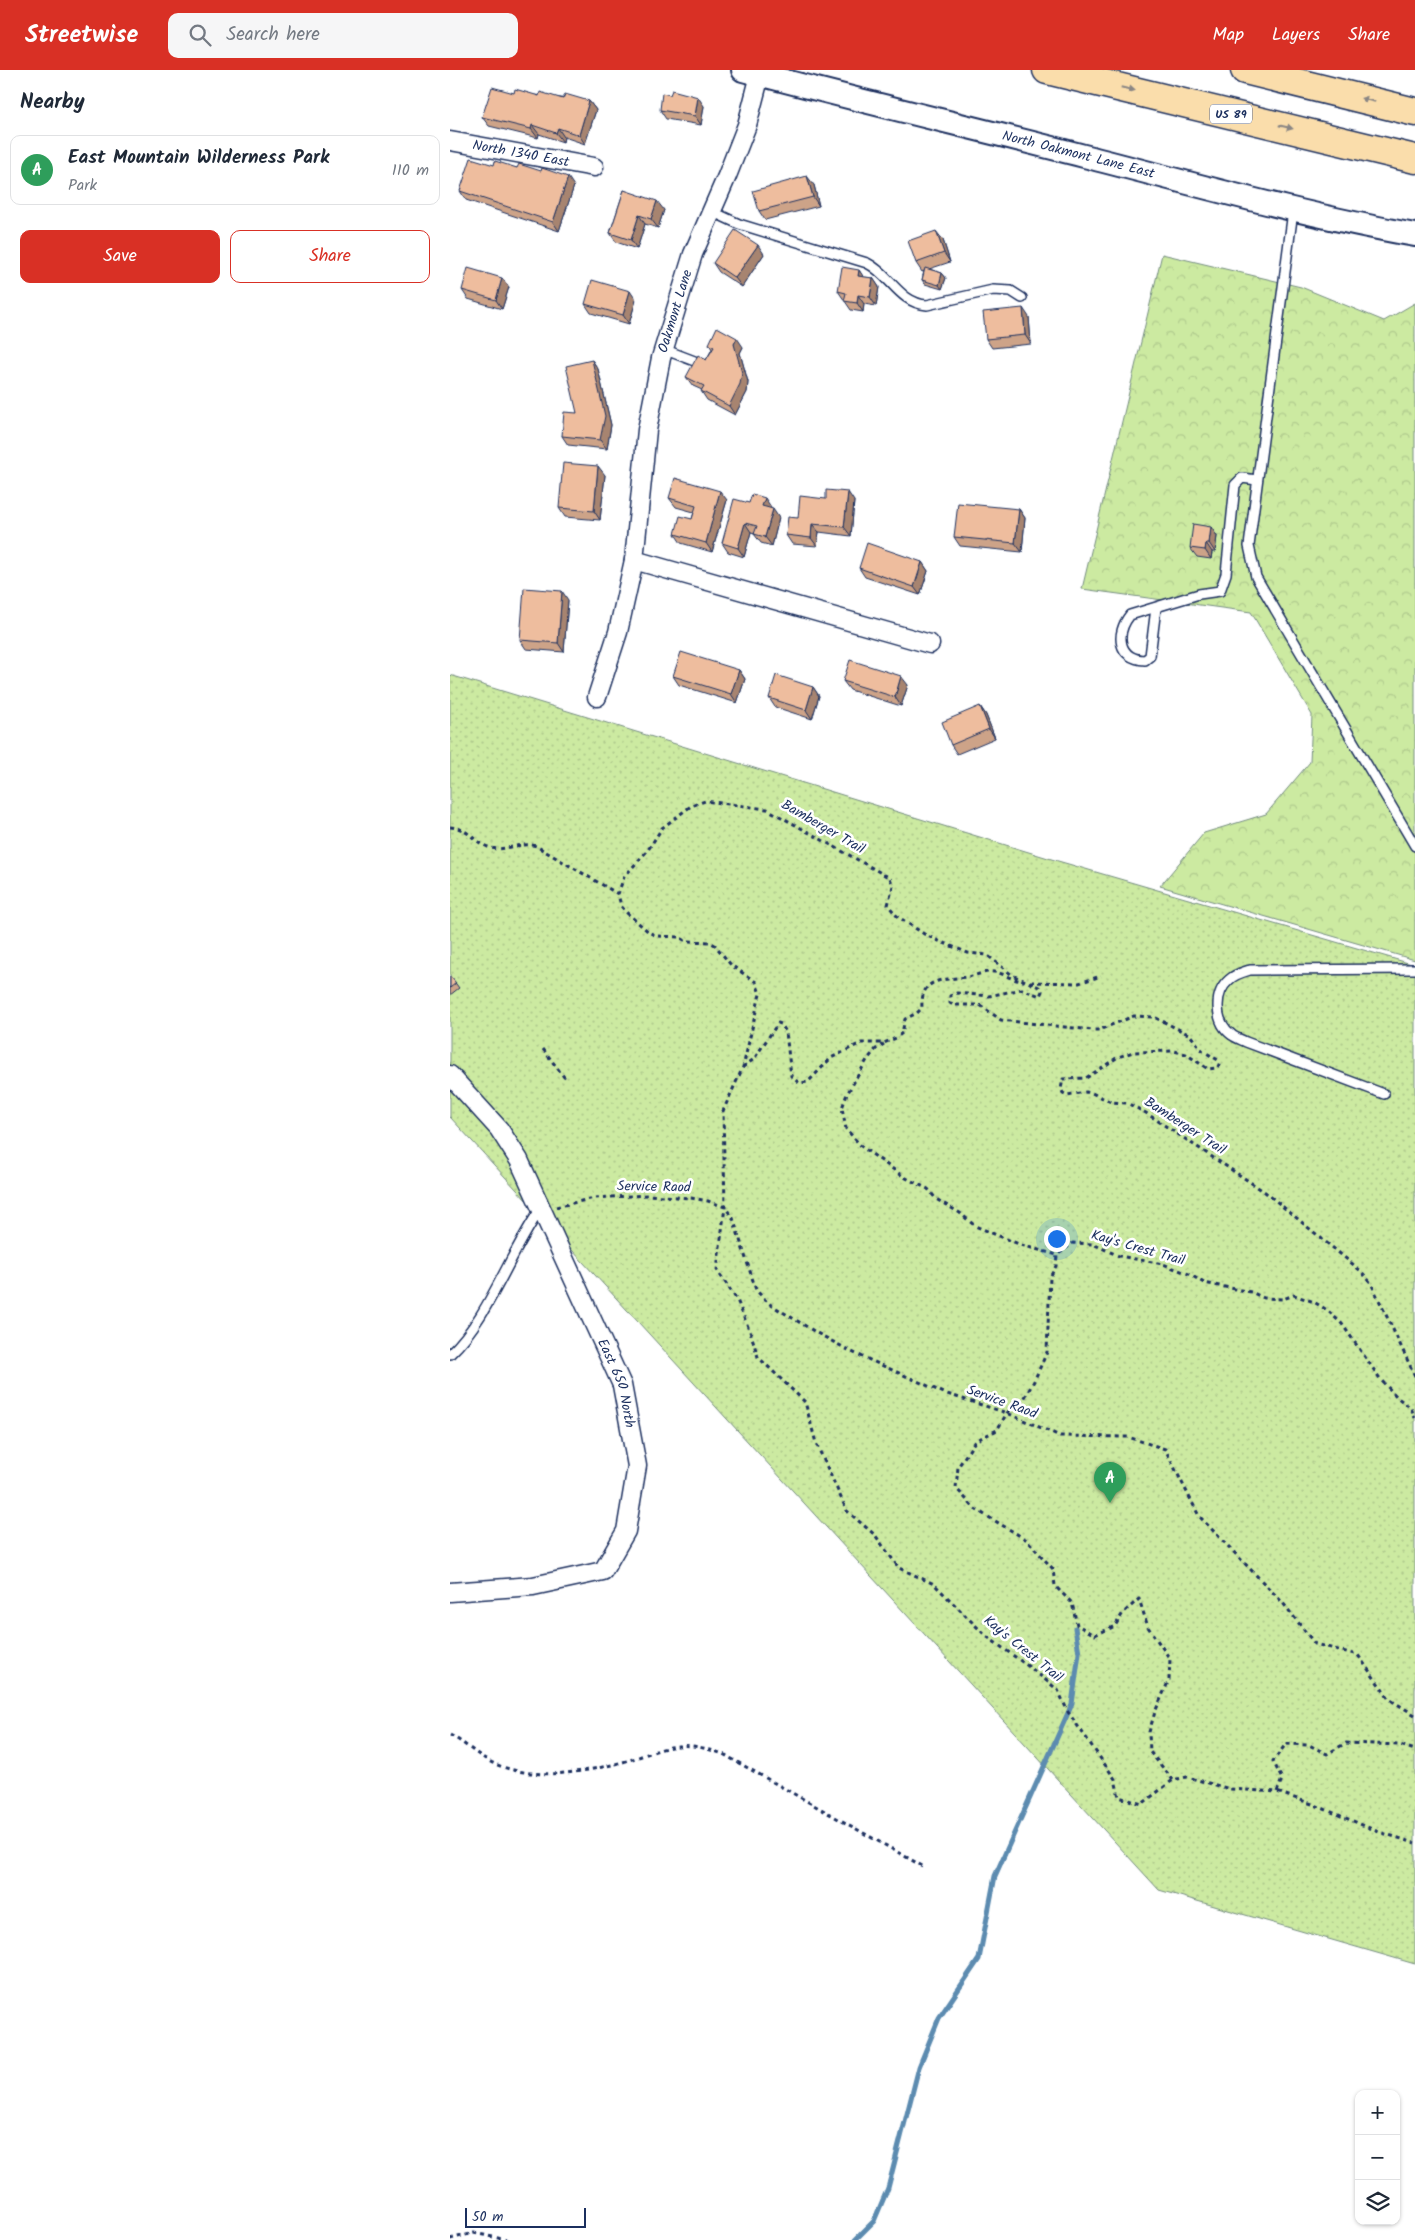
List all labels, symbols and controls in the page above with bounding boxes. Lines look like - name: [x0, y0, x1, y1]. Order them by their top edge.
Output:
- search box: [168, 13, 518, 58]
- text: Streetwise: [25, 16, 138, 55]
- text: Search here: [226, 20, 320, 50]
- icon: search: [186, 21, 214, 49]
- text: Map: [1213, 21, 1244, 50]
- text: Layers: [1272, 21, 1320, 50]
- text: Share: [1348, 21, 1390, 50]
- one-way arrow: [1121, 85, 1136, 93]
- text: Nearby: [20, 86, 85, 119]
- one-way arrow: [1360, 96, 1375, 104]
- road number: US 89: [1210, 104, 1252, 124]
- one-way arrow: [1279, 123, 1294, 131]
- street label: North Oakmont Lane East: [1000, 125, 1158, 185]
- street label: North 1340 East: [471, 134, 572, 173]
- text: East Mountain Wilderness Park: [68, 143, 329, 173]
- text: A: [32, 158, 42, 183]
- text: 110 m: [392, 158, 429, 183]
- text: Park: [68, 173, 97, 198]
- button: Save: [20, 230, 220, 283]
- button: Share: [230, 230, 430, 283]
- street label: Oakmont Lane: [652, 266, 699, 355]
- street label: Bamberger Trail: [777, 794, 870, 860]
- street label: Bamberger Trail: [1140, 1091, 1231, 1161]
- street label: Service Raod: [617, 1175, 692, 1199]
- street label: Kay's Crest Trail: [1088, 1224, 1188, 1272]
- your location: [1044, 1226, 1070, 1252]
- street label: East 650 North: [591, 1335, 641, 1430]
- street label: Service Raod: [964, 1379, 1041, 1425]
- pin: A: [1094, 1462, 1126, 1503]
- street label: Kay's Crest Trail: [978, 1610, 1068, 1688]
- map controls: [1355, 2090, 1400, 2225]
- button: +: [1355, 2090, 1400, 2135]
- button: −: [1355, 2135, 1400, 2180]
- button: layers: [1355, 2180, 1400, 2225]
- scale bar: [465, 2205, 586, 2228]
- text: 50 m: [472, 2206, 503, 2228]

